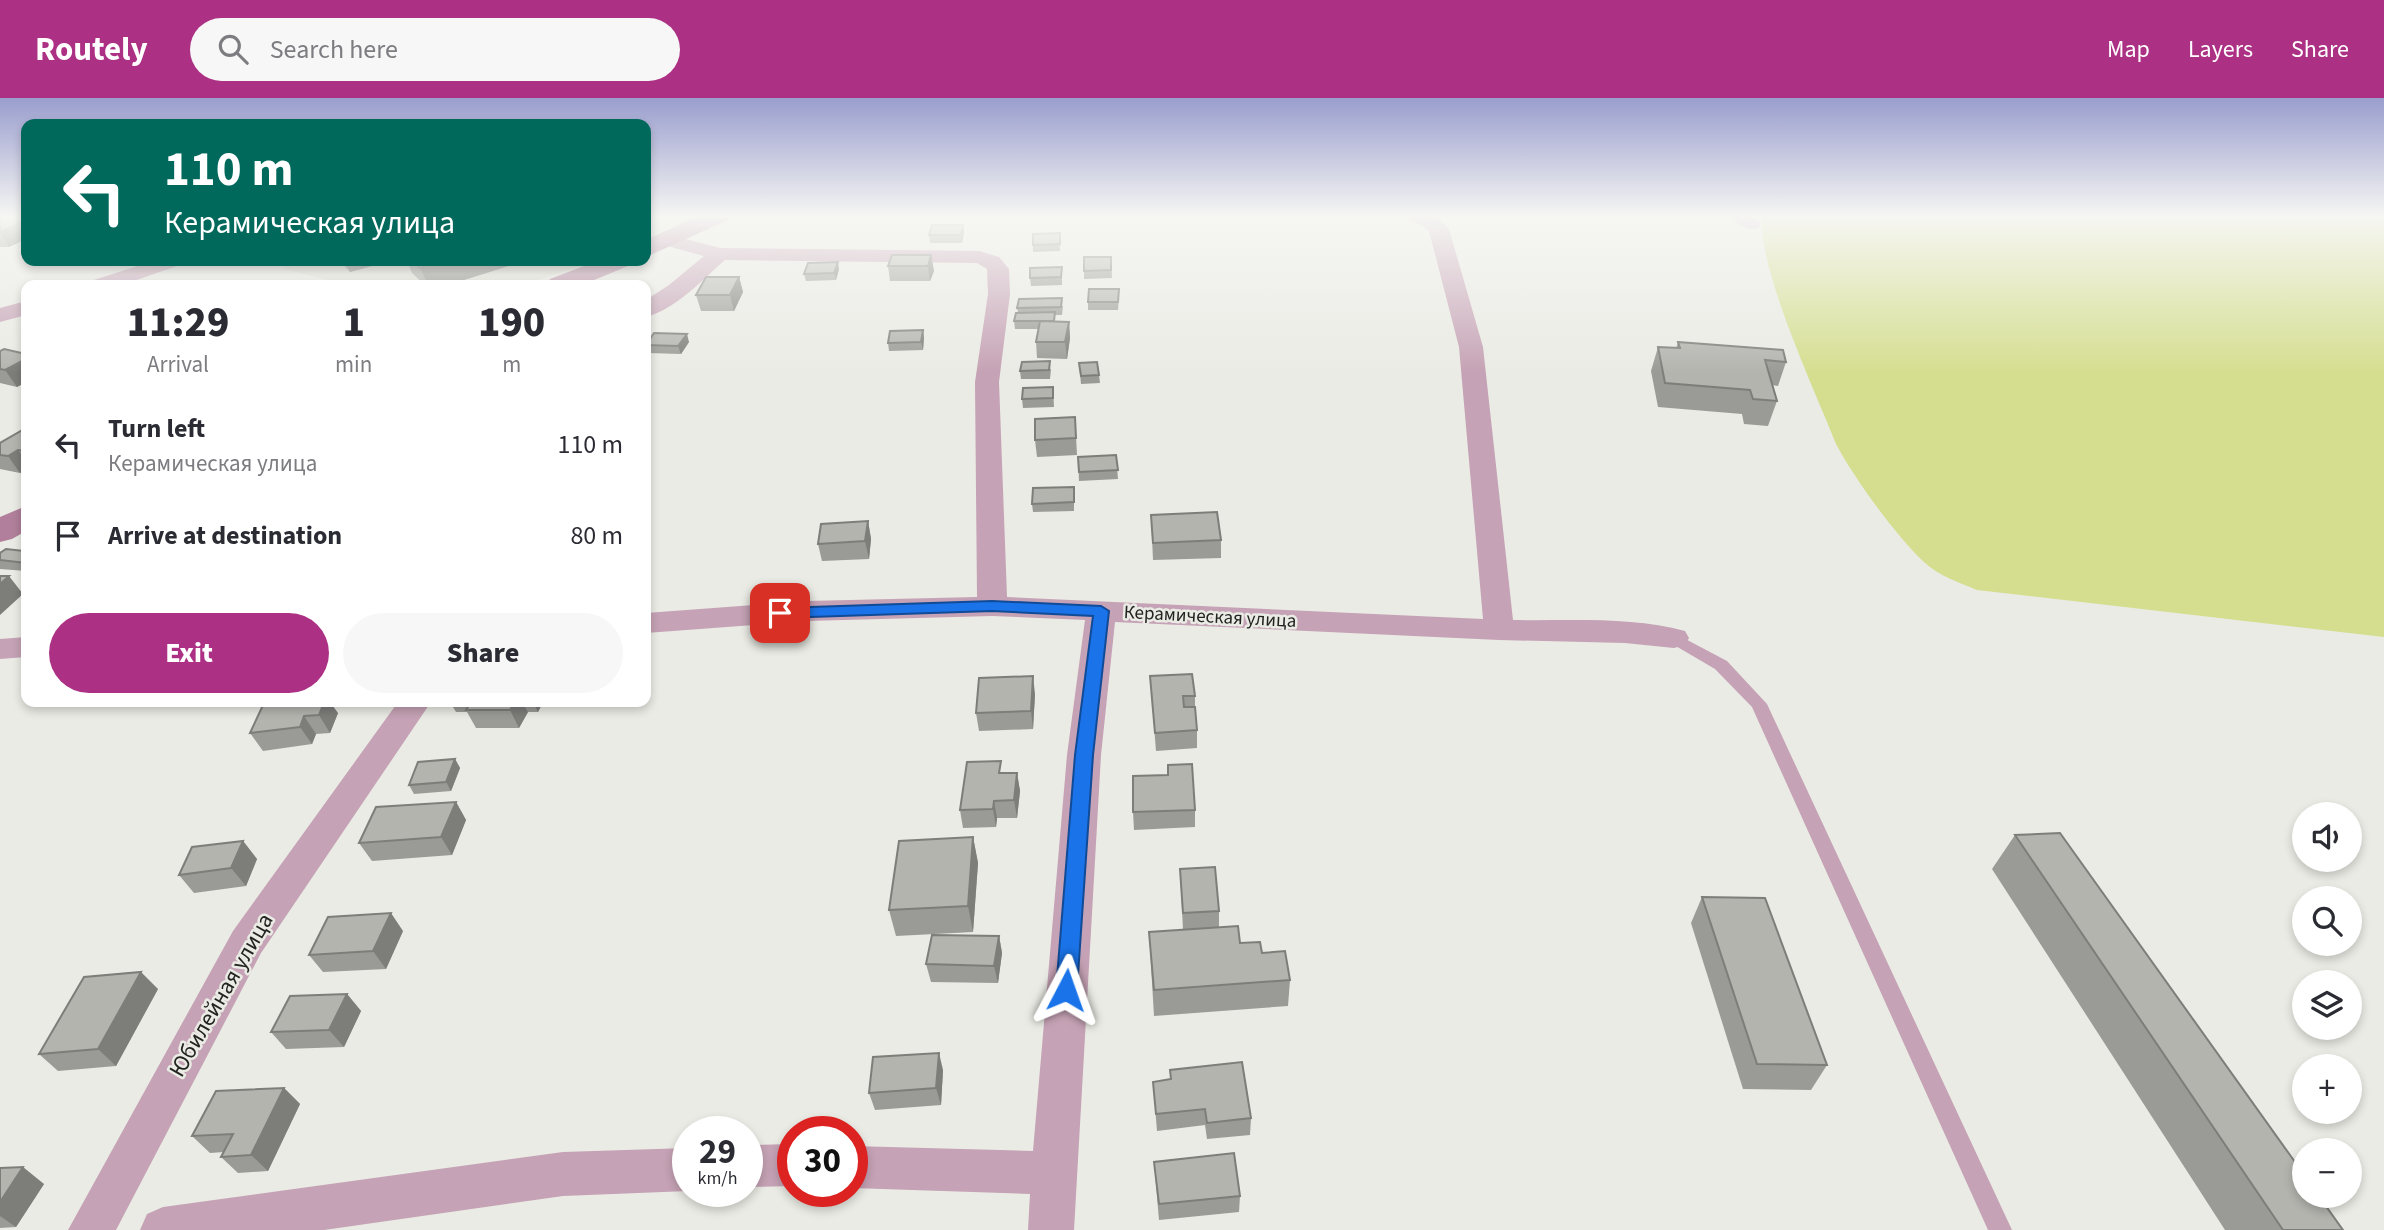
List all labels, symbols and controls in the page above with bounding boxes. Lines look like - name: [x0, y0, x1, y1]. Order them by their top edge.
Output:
- search box: [190, 18, 680, 81]
- text: Routely: [35, 26, 148, 73]
- icon: search: [214, 30, 252, 68]
- text: Search here: [270, 31, 398, 68]
- text: Map: [2107, 32, 2150, 67]
- text: Layers: [2188, 32, 2253, 67]
- text: Share: [2291, 32, 2349, 67]
- text: 110 m: [164, 135, 293, 205]
- icon: left: [49, 147, 140, 238]
- text: Керамическая улица: [164, 200, 455, 246]
- text: 11:29: [127, 293, 229, 353]
- text: 1: [342, 293, 365, 353]
- text: 190: [478, 293, 545, 353]
- text: Arrival: [147, 348, 209, 381]
- text: min: [335, 348, 372, 381]
- text: m: [502, 348, 521, 381]
- text: Turn left: [108, 410, 205, 447]
- icon: left: [49, 426, 87, 464]
- text: 110 m: [557, 426, 623, 463]
- text: Керамическая улица: [108, 447, 317, 480]
- icon: arrive: [49, 517, 87, 555]
- text: Arrive at destination: [108, 517, 342, 554]
- text: 80 m: [570, 517, 623, 554]
- pin: [750, 583, 810, 643]
- icon: arrive: [761, 594, 799, 632]
- street label: Керамическая улица: [1123, 599, 1297, 635]
- button: Exit: [49, 613, 329, 693]
- button: Share: [343, 613, 623, 693]
- map controls: [2292, 802, 2362, 1208]
- button: sound: [2292, 802, 2362, 872]
- button: search: [2292, 886, 2362, 956]
- street label: Юбилейная улица: [161, 907, 281, 1083]
- position arrow: [1029, 953, 1103, 1027]
- button: layers: [2292, 970, 2362, 1040]
- button: +: [2292, 1054, 2362, 1124]
- speed limit sign: 30: [777, 1116, 868, 1207]
- text: 29: [699, 1127, 736, 1177]
- button: −: [2292, 1138, 2362, 1208]
- text: km/h: [698, 1166, 737, 1191]

